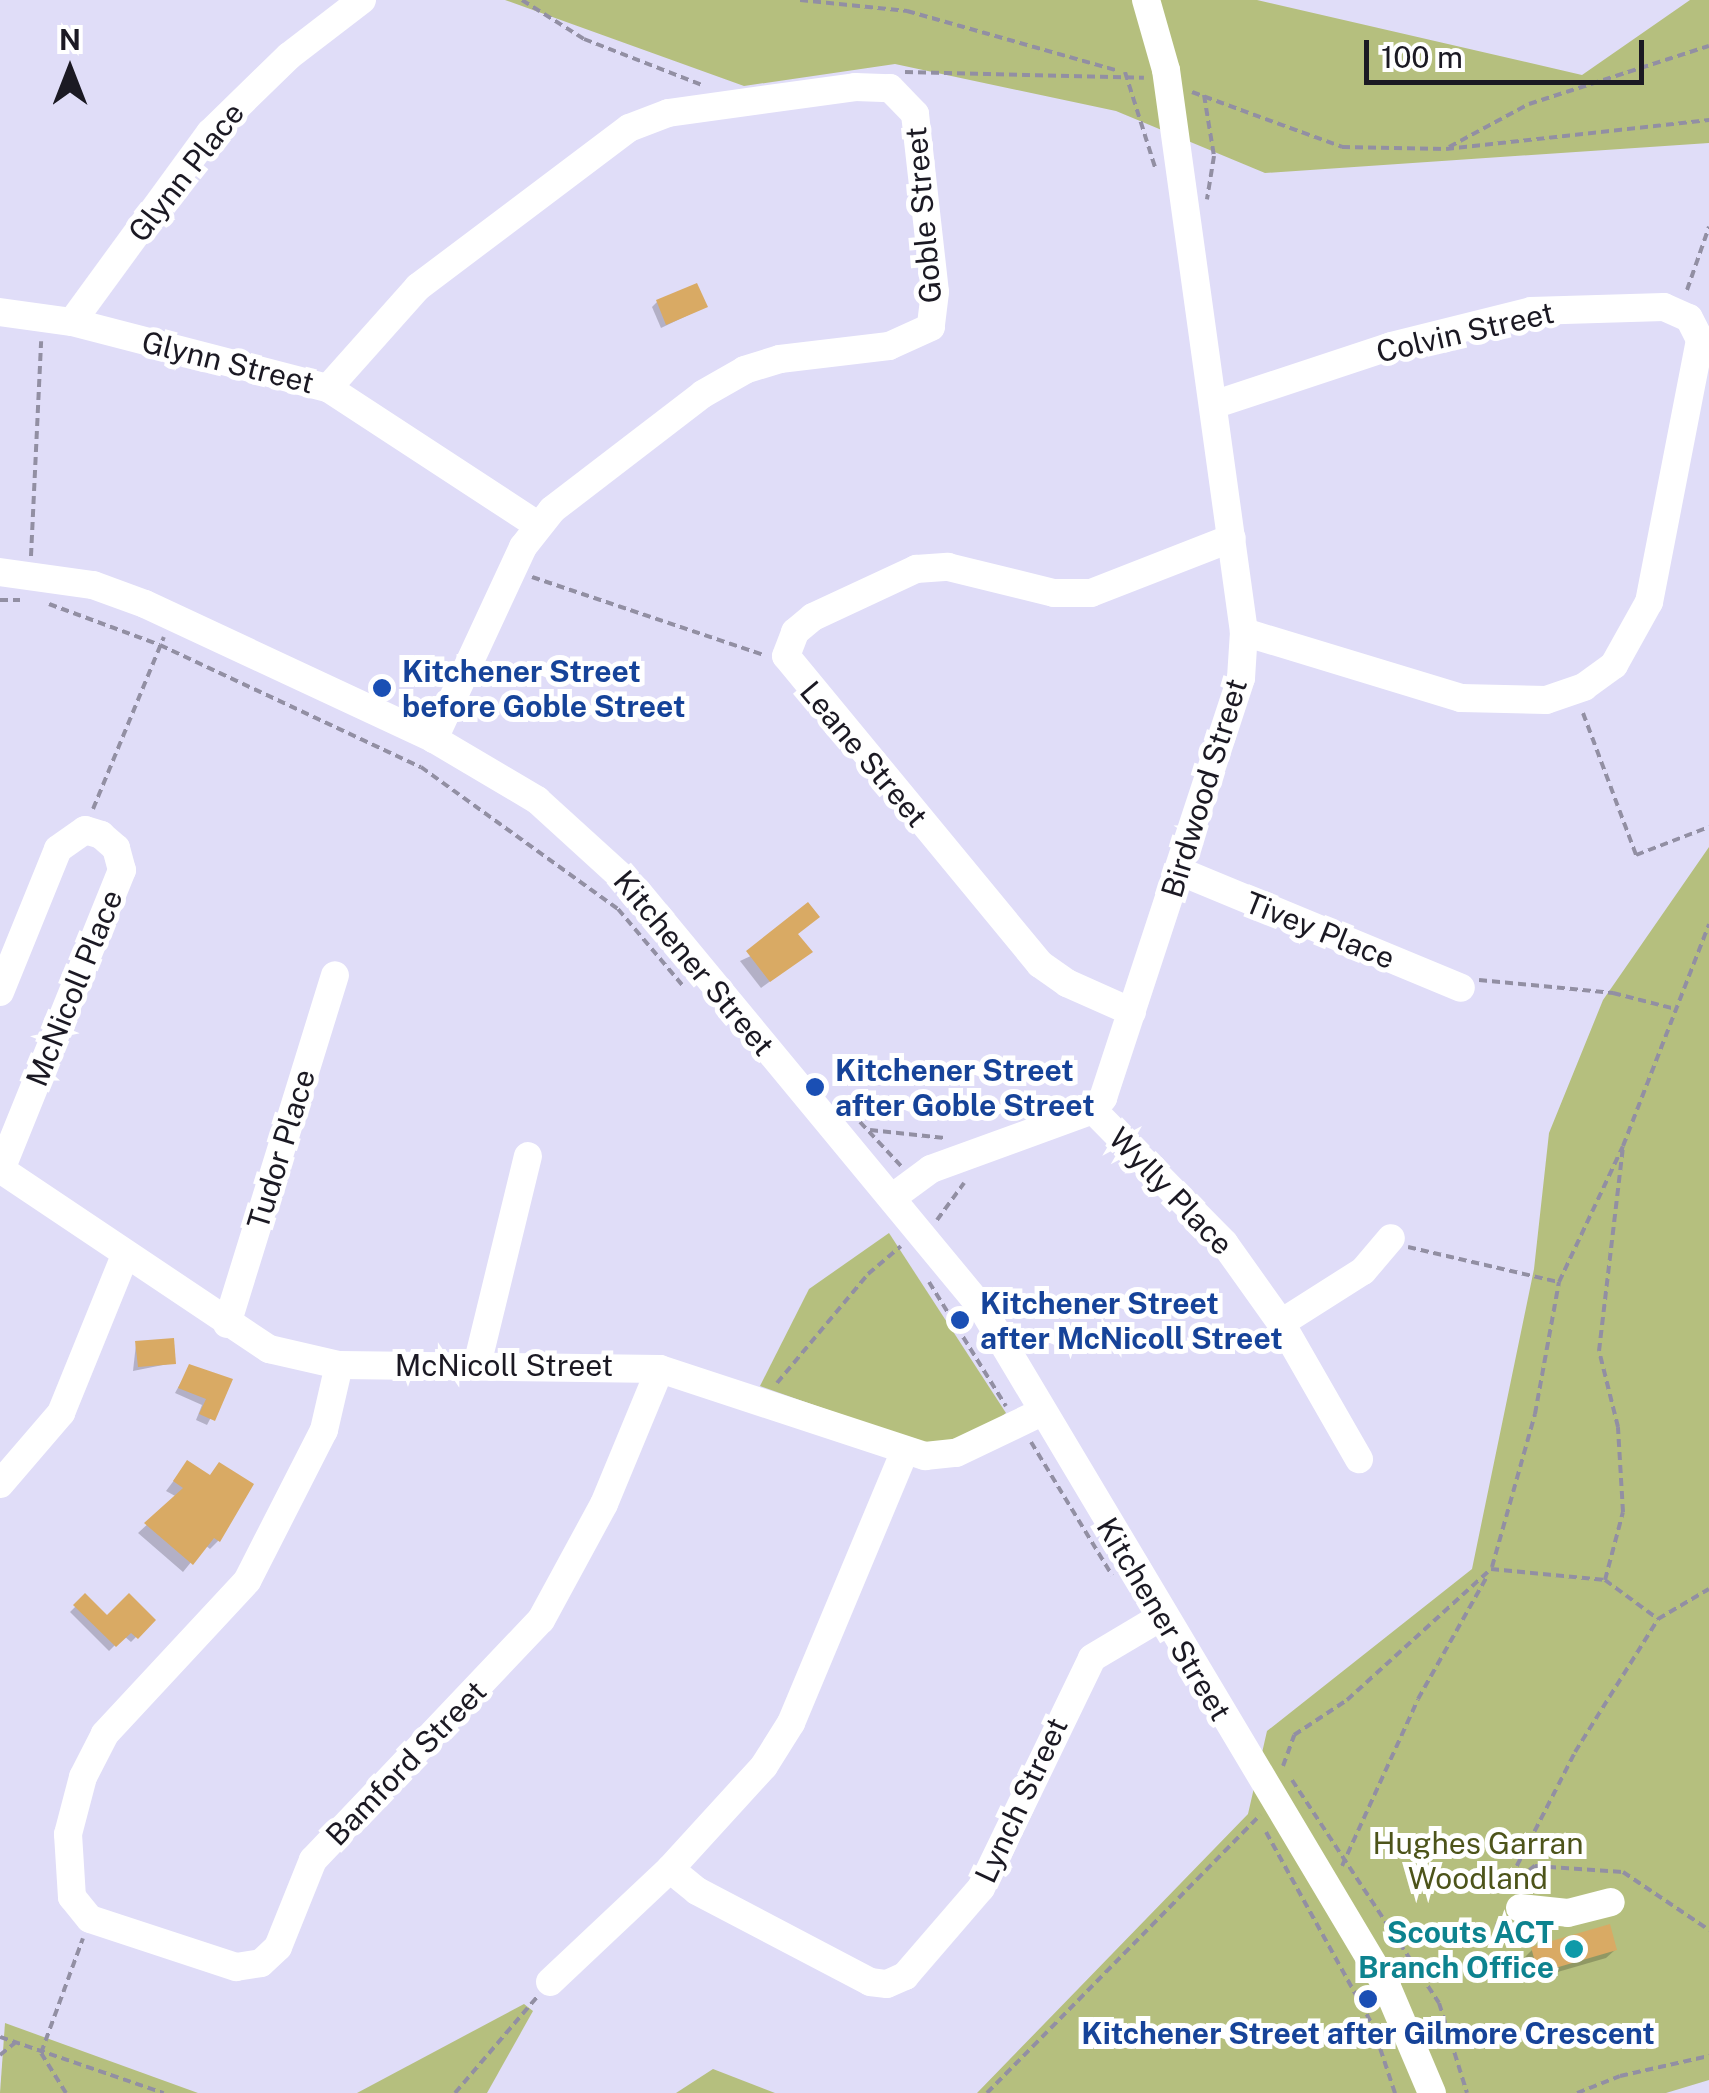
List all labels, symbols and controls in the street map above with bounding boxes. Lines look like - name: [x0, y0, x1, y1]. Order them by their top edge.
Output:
- north arrow: [20, 20, 120, 120]
- scale bar: [1369, 20, 1649, 82]
- text: N: [59, 23, 81, 56]
- text: 100 m: [1381, 39, 1463, 75]
- street label: Glynn Place: [121, 95, 251, 249]
- street label: Goble Street: [897, 125, 949, 305]
- street label: Colvin Street: [1373, 294, 1557, 370]
- street label: Glynn Street: [138, 323, 318, 401]
- place label: Kitchener Street before Goble Street: [402, 653, 686, 724]
- street label: Leane Street: [793, 674, 935, 834]
- street label: Birdwood Street: [1154, 674, 1254, 902]
- marker: Kitchener Street before Goble Street: [371, 677, 393, 699]
- street label: Kitchener Street: [606, 863, 782, 1063]
- street label: Tivey Place: [1240, 884, 1400, 976]
- street label: McNicoll Place: [18, 885, 130, 1091]
- place label: Kitchener Street after Goble Street: [835, 1052, 1095, 1122]
- street label: Tudor Place: [240, 1065, 322, 1233]
- marker: Kitchener Street after Goble Street: [804, 1076, 826, 1098]
- street label: Wylly Place: [1101, 1120, 1241, 1262]
- place label: Kitchener Street after McNicoll Street: [980, 1285, 1283, 1356]
- marker: Kitchener Street after McNicoll Street: [949, 1309, 971, 1331]
- street label: McNicoll Street: [395, 1347, 613, 1383]
- street label: Kitchener Street: [1089, 1511, 1239, 1727]
- street label: Bamford Street: [318, 1673, 494, 1853]
- street label: Lynch Street: [967, 1712, 1075, 1888]
- park label: Hughes Garran Woodland: [1372, 1825, 1584, 1896]
- place label: Scouts ACT Branch Office: [1358, 1914, 1554, 1984]
- marker: Scouts ACT Branch Office: [1563, 1938, 1585, 1960]
- marker: Kitchener Street after Gilmore Crescent: [1357, 1988, 1379, 2010]
- place label: Kitchener Street after Gilmore Crescent: [1081, 2015, 1655, 2051]

